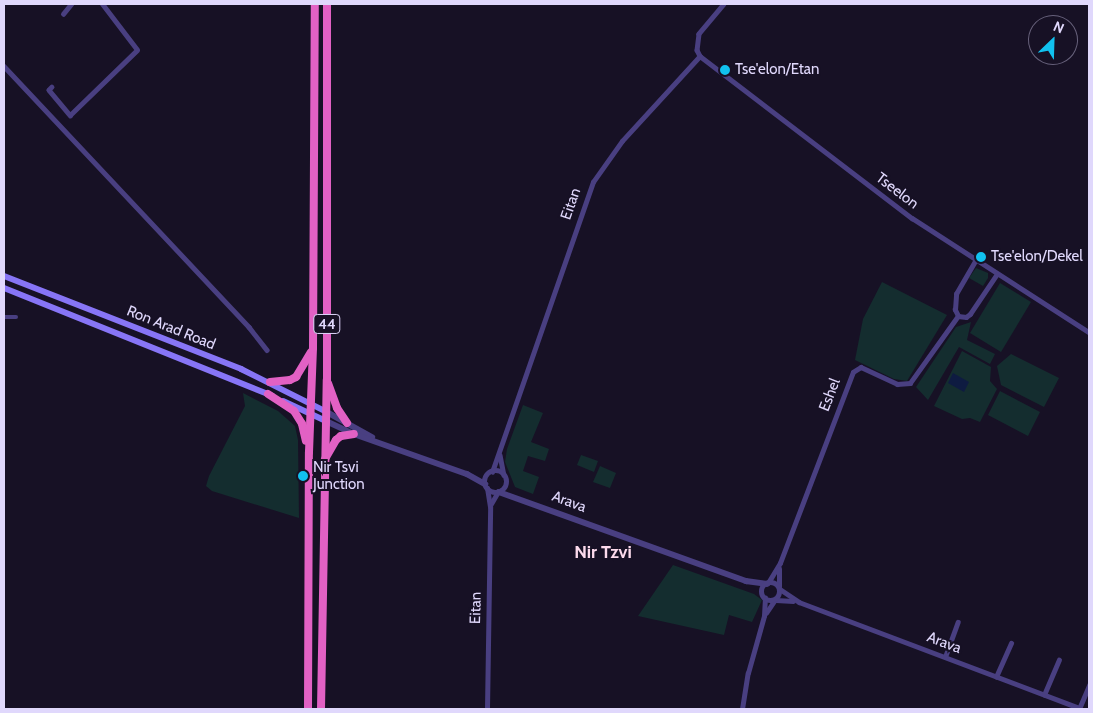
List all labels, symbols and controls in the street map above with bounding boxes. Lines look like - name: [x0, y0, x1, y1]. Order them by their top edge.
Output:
- north arrow: [1028, 15, 1078, 65]
- text: N: [1051, 17, 1067, 37]
- place label: Tse'elon/Etan: [735, 61, 819, 79]
- marker: Tse'elon/Etan: [719, 64, 731, 76]
- street label: Tseelon: [872, 169, 922, 213]
- street label: Eitan: [557, 186, 585, 222]
- place label: Tse'elon/Dekel: [991, 248, 1083, 266]
- marker: Tse'elon/Dekel: [975, 251, 987, 263]
- street label: Ron Arad Road: [124, 302, 218, 354]
- road number: 44: [313, 312, 341, 336]
- street label: Eshel: [816, 376, 844, 414]
- place label: Nir Tsvi Junction: [313, 458, 365, 493]
- marker: Nir Tsvi Junction: [297, 470, 309, 482]
- street label: Arava: [549, 488, 589, 516]
- district label: Nir Tzvi: [574, 541, 632, 563]
- street label: Eitan: [467, 592, 485, 624]
- street label: Arava: [924, 628, 964, 658]

